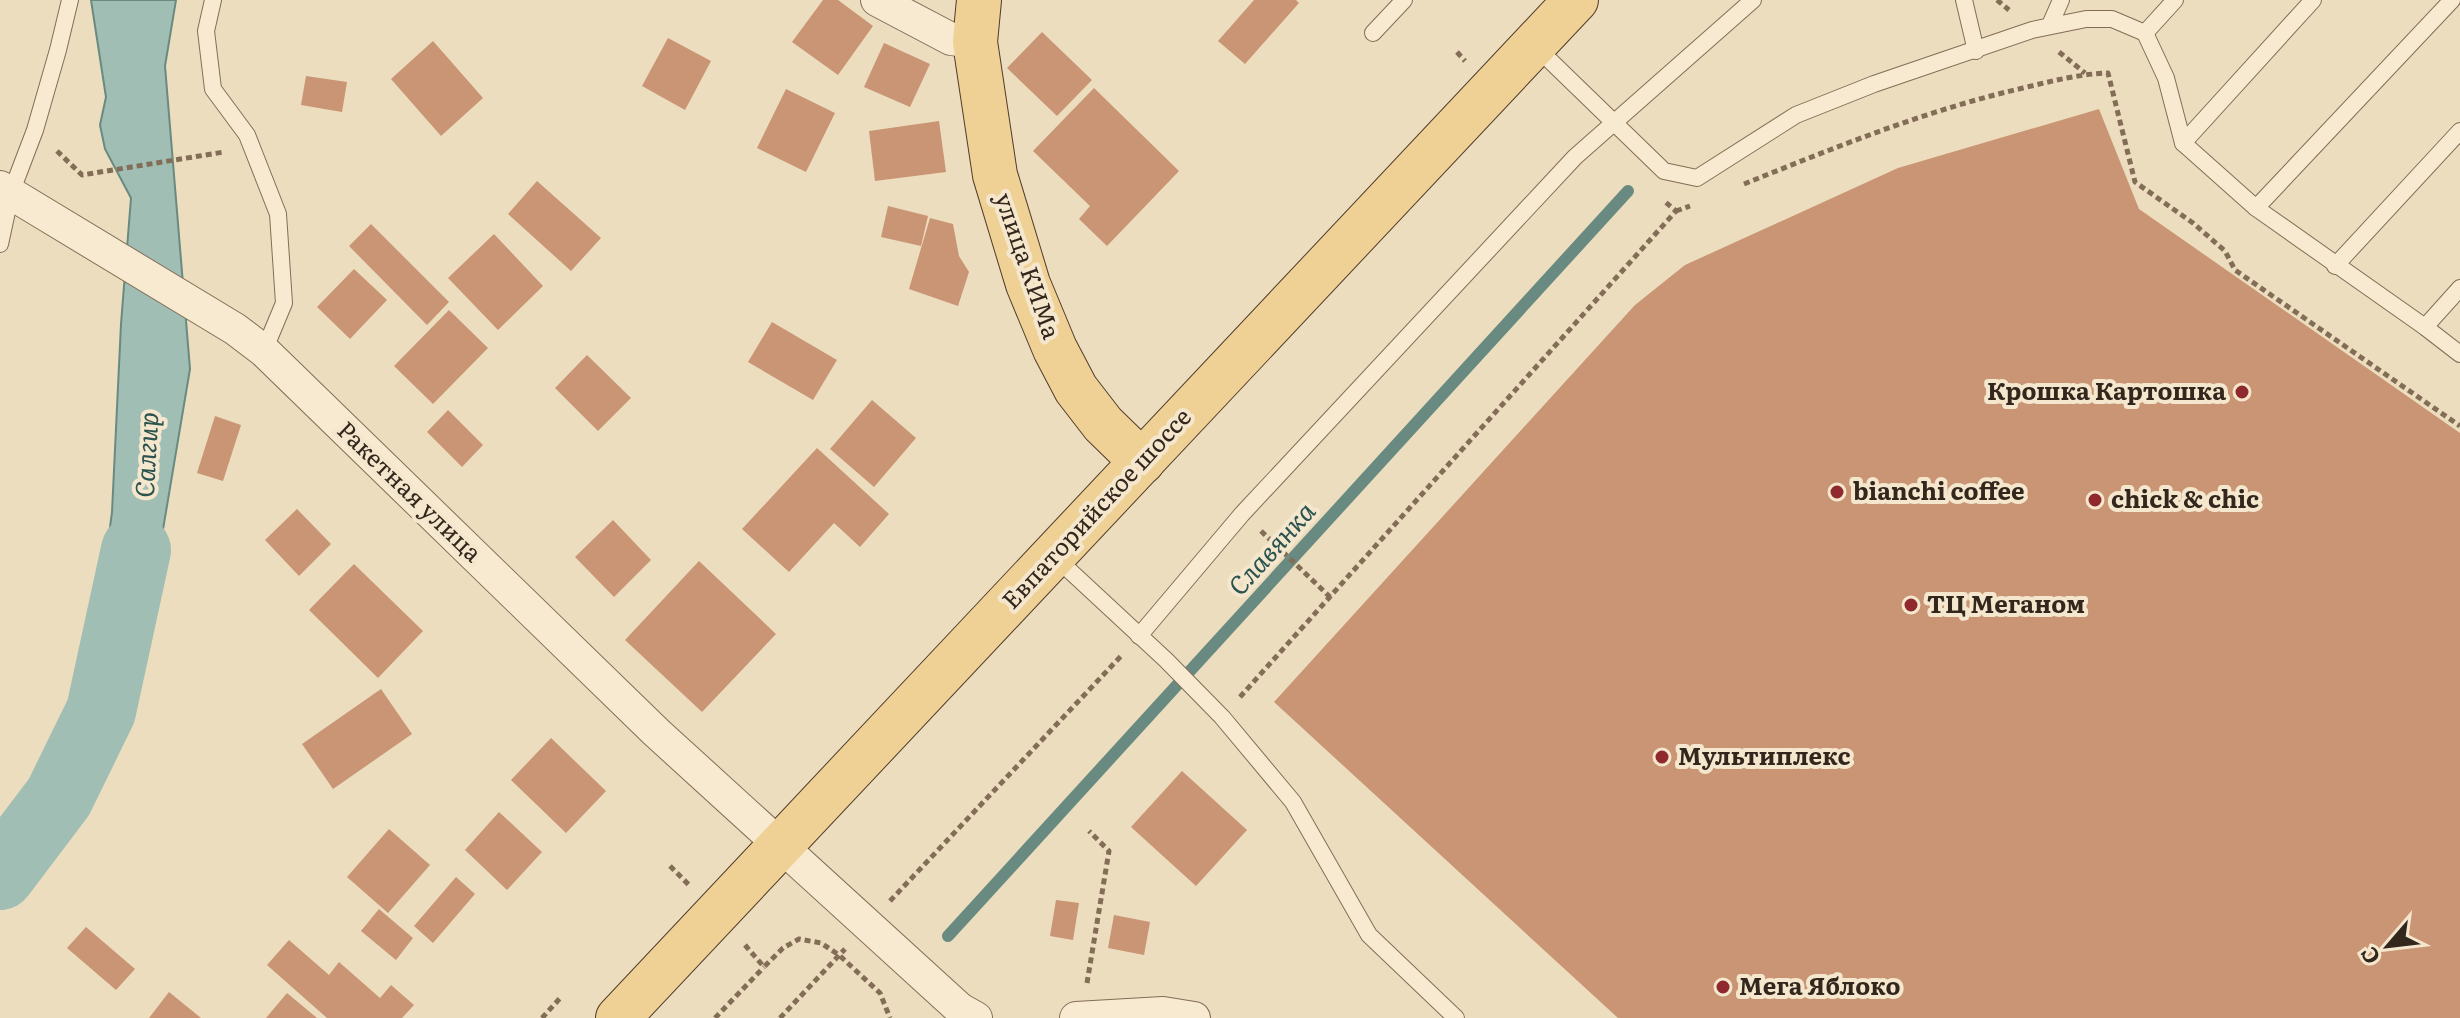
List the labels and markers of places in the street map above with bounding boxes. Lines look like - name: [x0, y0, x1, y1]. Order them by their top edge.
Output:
- place label: Крошка Картошка: [1987, 372, 2226, 407]
- marker: Крошка Картошка: [2233, 383, 2251, 401]
- place label: bianchi coffee: [1853, 472, 2025, 507]
- place label: chick & chic: [2111, 480, 2259, 515]
- marker: bianchi coffee: [1828, 483, 1846, 501]
- marker: chick & chic: [2086, 491, 2104, 509]
- place label: ТЦ Меганом: [1927, 585, 2085, 620]
- marker: ТЦ Меганом: [1902, 596, 1920, 614]
- place label: Мультиплекс: [1678, 737, 1851, 772]
- marker: Мультиплекс: [1653, 748, 1671, 766]
- place label: Мега Яблоко: [1739, 967, 1900, 1002]
- marker: Мега Яблоко: [1714, 978, 1732, 996]

